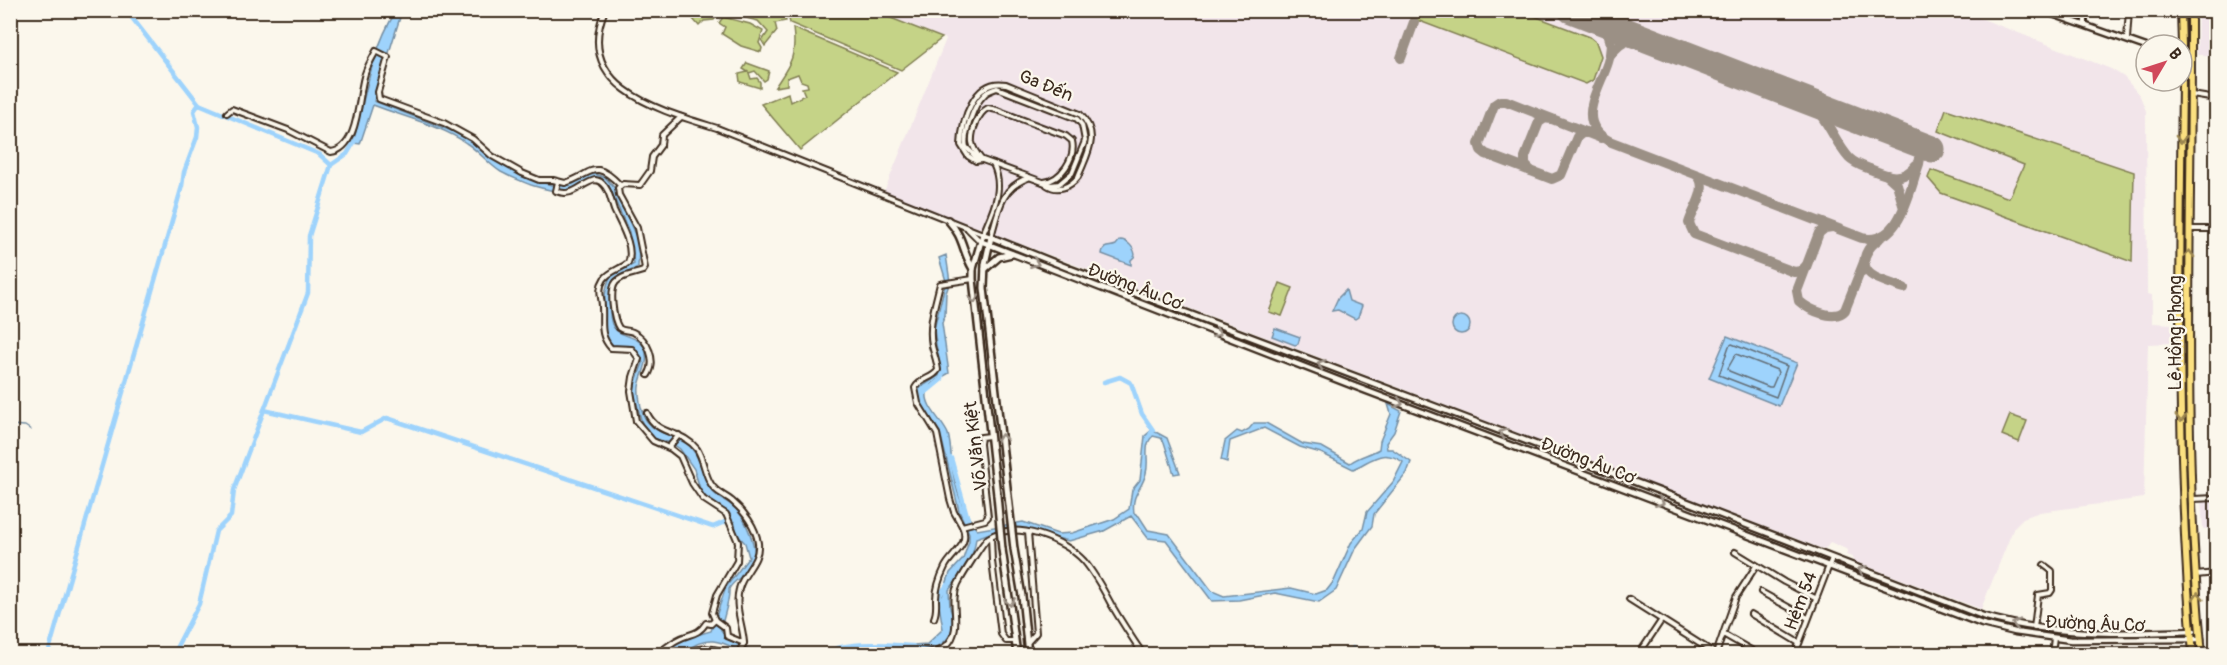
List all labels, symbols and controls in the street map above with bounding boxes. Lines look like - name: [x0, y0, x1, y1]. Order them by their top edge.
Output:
- north arrow: [2134, 33, 2194, 93]
- text: B: [2164, 44, 2186, 64]
- street label: Ga Đến: [1016, 65, 1076, 107]
- one-way arrow: [2175, 135, 2187, 144]
- one-way arrow: [2183, 250, 2195, 259]
- one-way arrow: [1029, 255, 1040, 268]
- street label: Đường Âu Cơ: [1084, 258, 1187, 316]
- street label: Lê Hồng Phong: [2164, 275, 2187, 391]
- one-way arrow: [967, 294, 980, 304]
- one-way arrow: [1210, 326, 1221, 338]
- one-way arrow: [1316, 359, 1327, 371]
- one-way arrow: [1393, 396, 1403, 409]
- street label: Võ Văn Kiệt: [959, 399, 993, 492]
- one-way arrow: [2175, 414, 2187, 423]
- one-way arrow: [1499, 427, 1509, 440]
- street label: Đường Âu Cơ: [1537, 432, 1640, 490]
- one-way arrow: [996, 433, 1008, 442]
- one-way arrow: [1653, 495, 1664, 507]
- one-way arrow: [1857, 565, 1868, 577]
- street label: Hẻm 54: [1779, 568, 1823, 634]
- one-way arrow: [2191, 592, 2204, 601]
- one-way arrow: [1003, 597, 1015, 606]
- street label: Đường Âu Cơ: [2045, 611, 2146, 637]
- one-way arrow: [2012, 619, 2022, 632]

